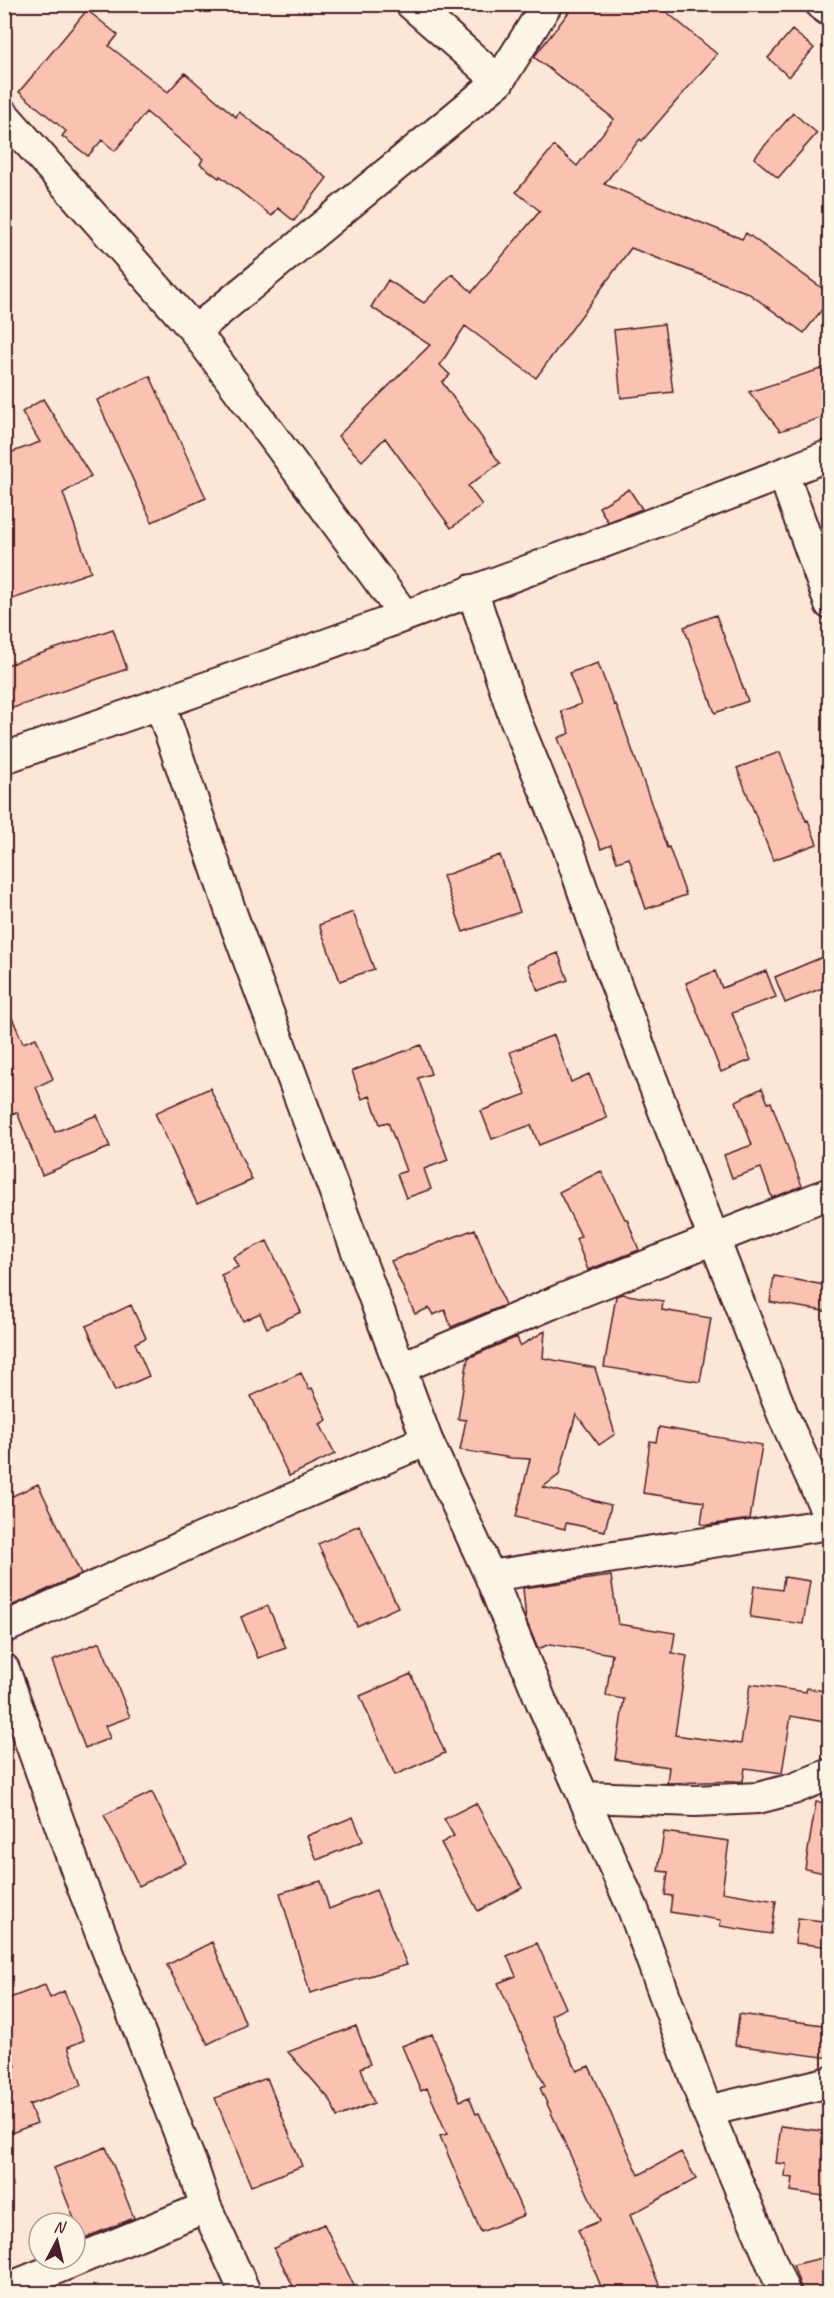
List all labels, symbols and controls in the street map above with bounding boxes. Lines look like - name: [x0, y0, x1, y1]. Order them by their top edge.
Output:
- north arrow: [27, 2211, 87, 2271]
- text: N: [53, 2217, 68, 2238]

